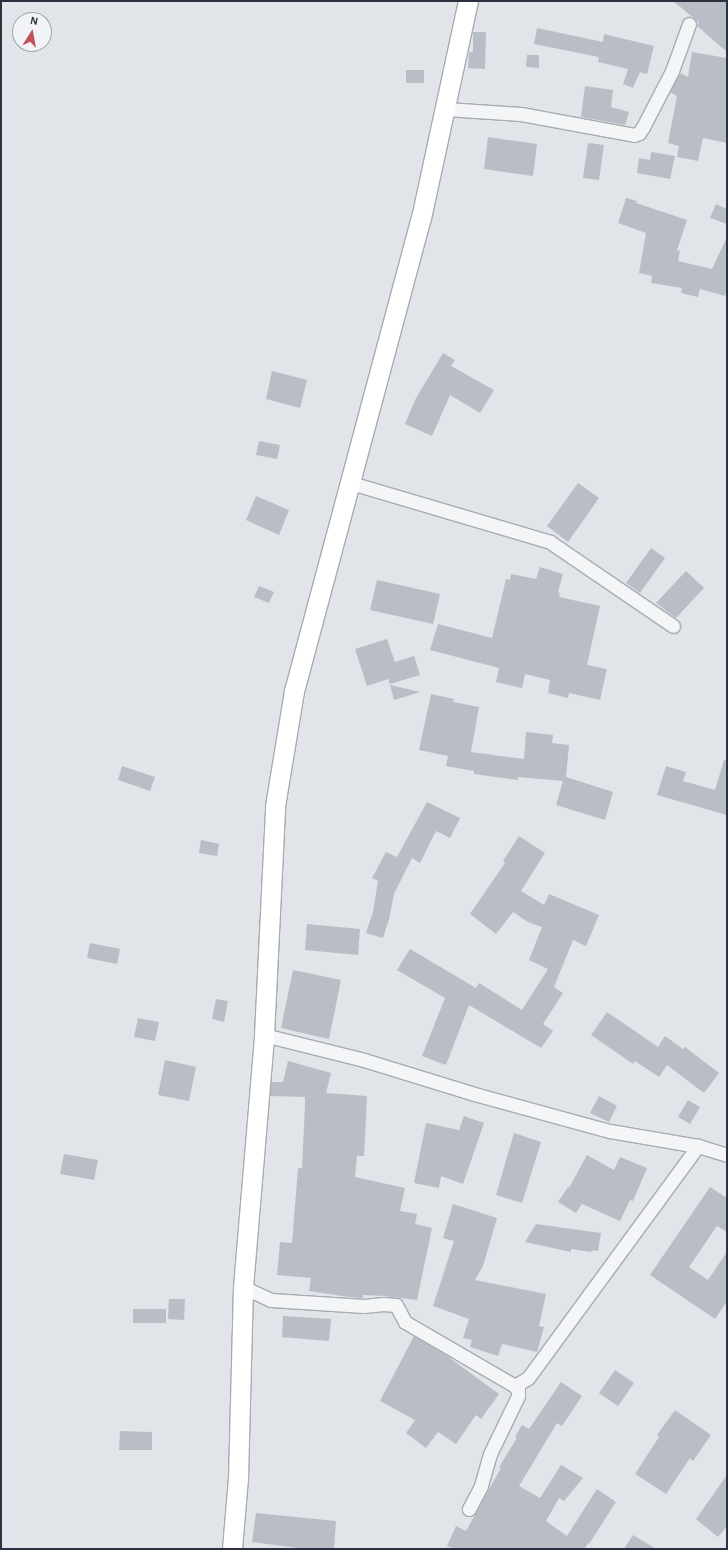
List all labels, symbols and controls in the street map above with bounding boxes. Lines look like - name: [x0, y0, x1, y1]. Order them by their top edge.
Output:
- north arrow: [12, 12, 52, 52]
- text: N: [29, 15, 39, 27]

